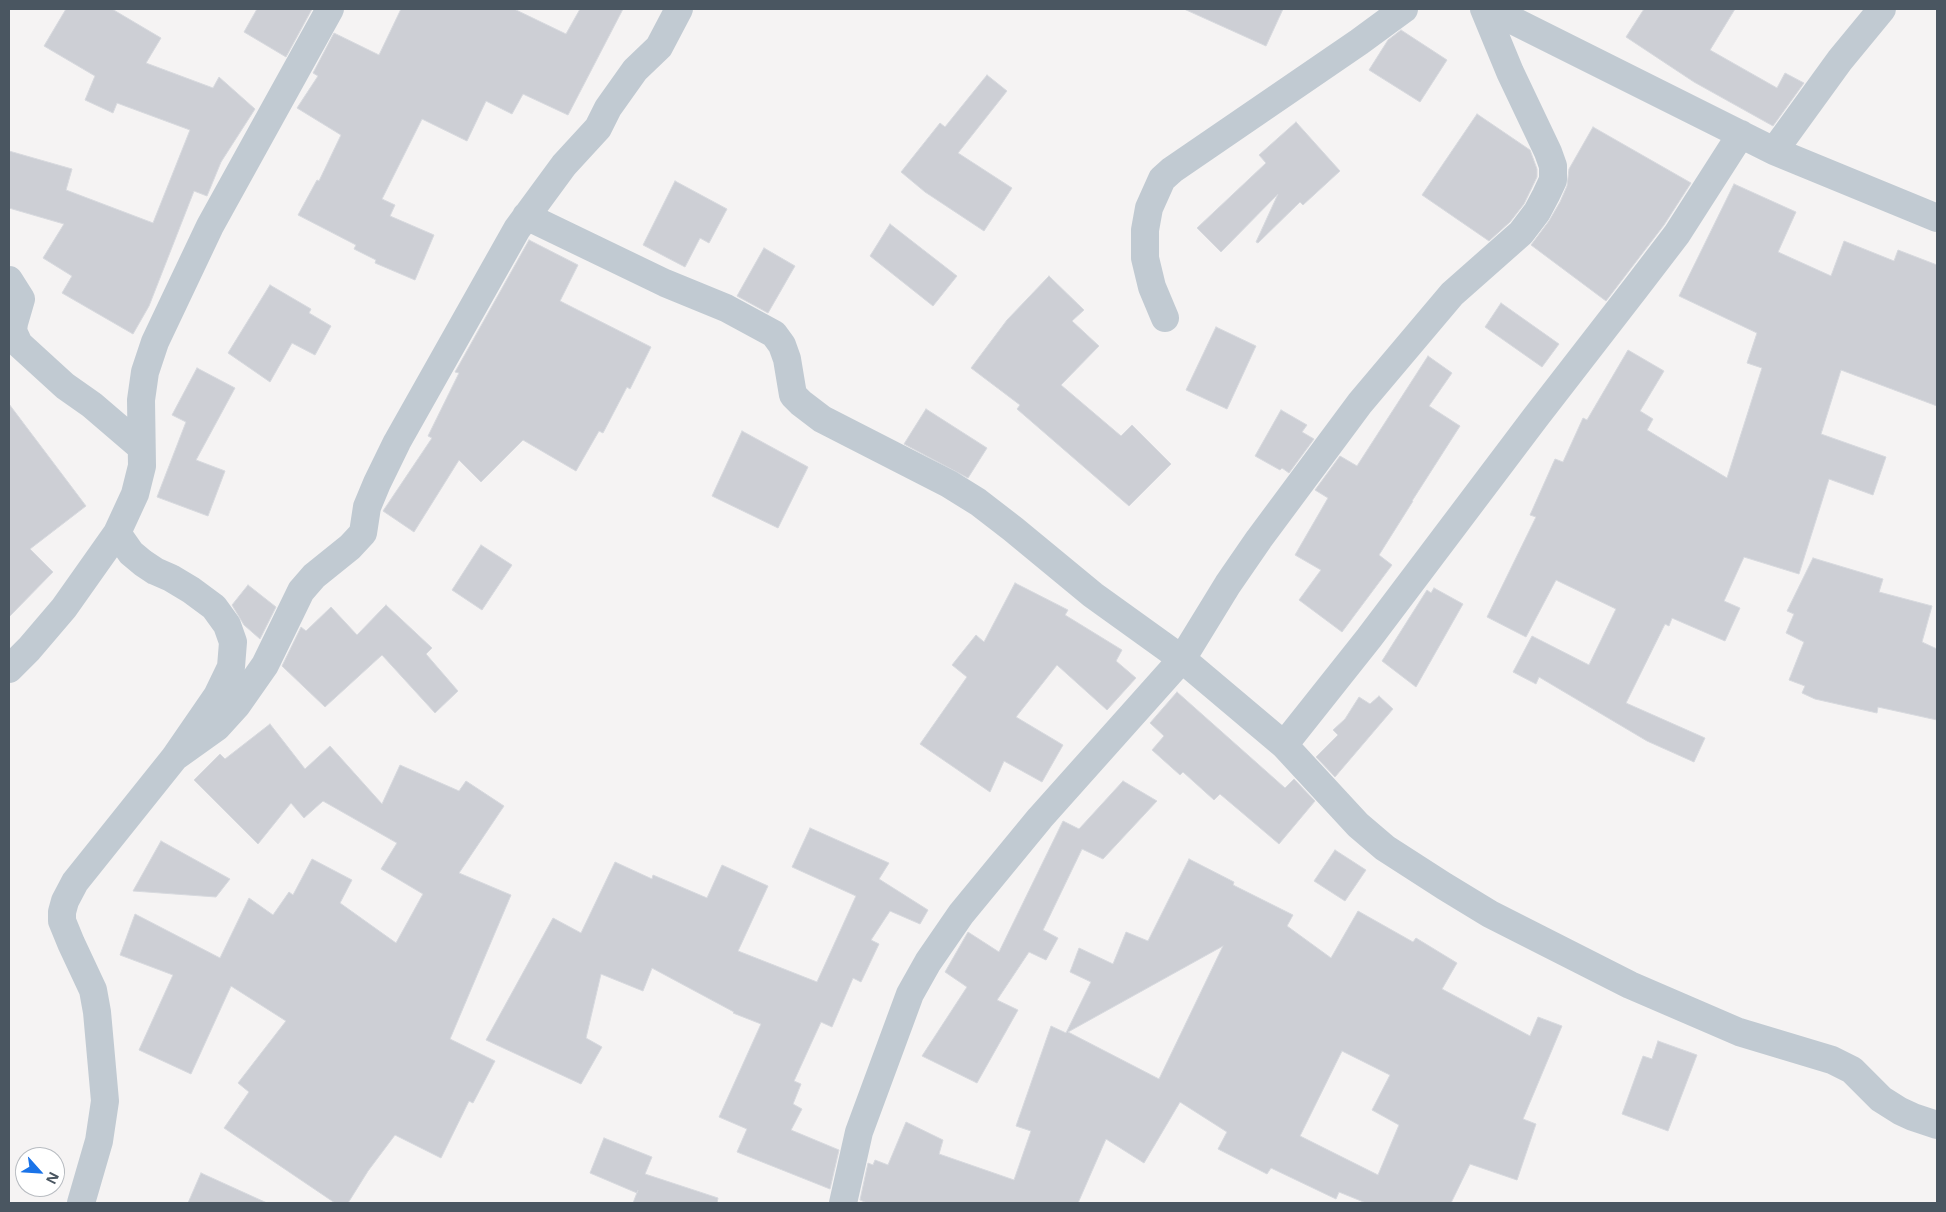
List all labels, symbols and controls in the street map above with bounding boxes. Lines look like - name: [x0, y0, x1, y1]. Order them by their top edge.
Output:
- north arrow: [15, 1147, 65, 1197]
- text: N: [42, 1169, 64, 1188]

